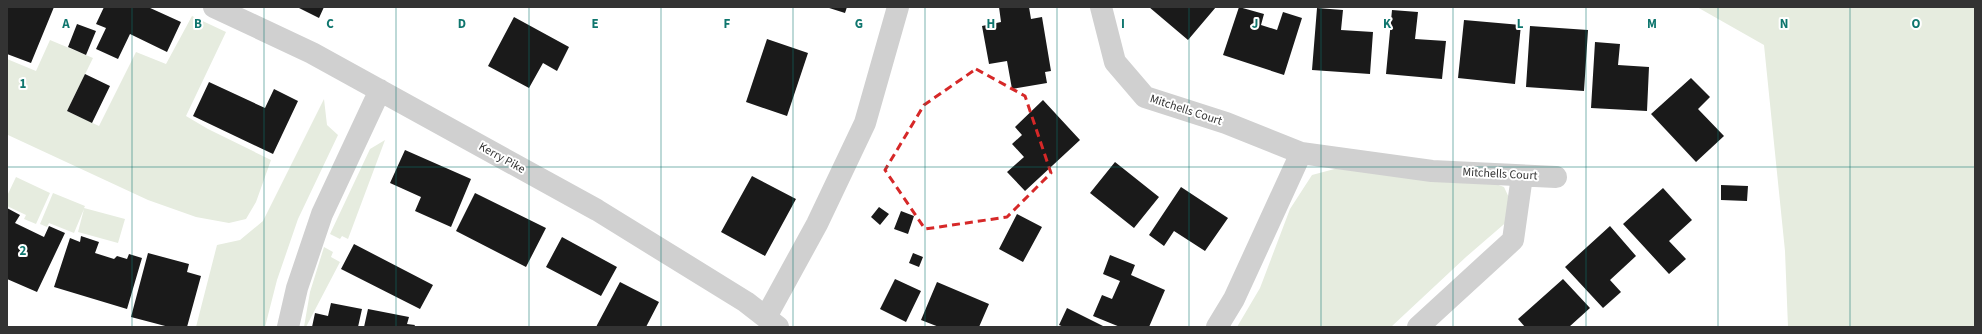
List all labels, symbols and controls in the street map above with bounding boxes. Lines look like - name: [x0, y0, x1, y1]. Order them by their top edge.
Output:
- text: A: [61, 15, 70, 33]
- text: B: [194, 15, 202, 33]
- text: C: [326, 15, 334, 33]
- text: D: [458, 15, 466, 33]
- text: E: [591, 15, 599, 33]
- text: F: [724, 15, 731, 33]
- text: G: [855, 15, 863, 33]
- text: H: [987, 15, 995, 33]
- text: I: [1121, 15, 1125, 33]
- text: J: [1252, 15, 1258, 33]
- text: K: [1383, 15, 1392, 33]
- text: L: [1517, 15, 1524, 33]
- text: M: [1647, 15, 1657, 33]
- text: N: [1780, 15, 1788, 33]
- text: O: [1912, 15, 1921, 33]
- text: 1: [20, 75, 27, 93]
- street label: Mitchells Court: [1148, 90, 1224, 130]
- street label: Kerry Pike: [476, 138, 528, 178]
- street label: Mitchells Court: [1462, 164, 1538, 184]
- text: 2: [20, 242, 27, 260]

